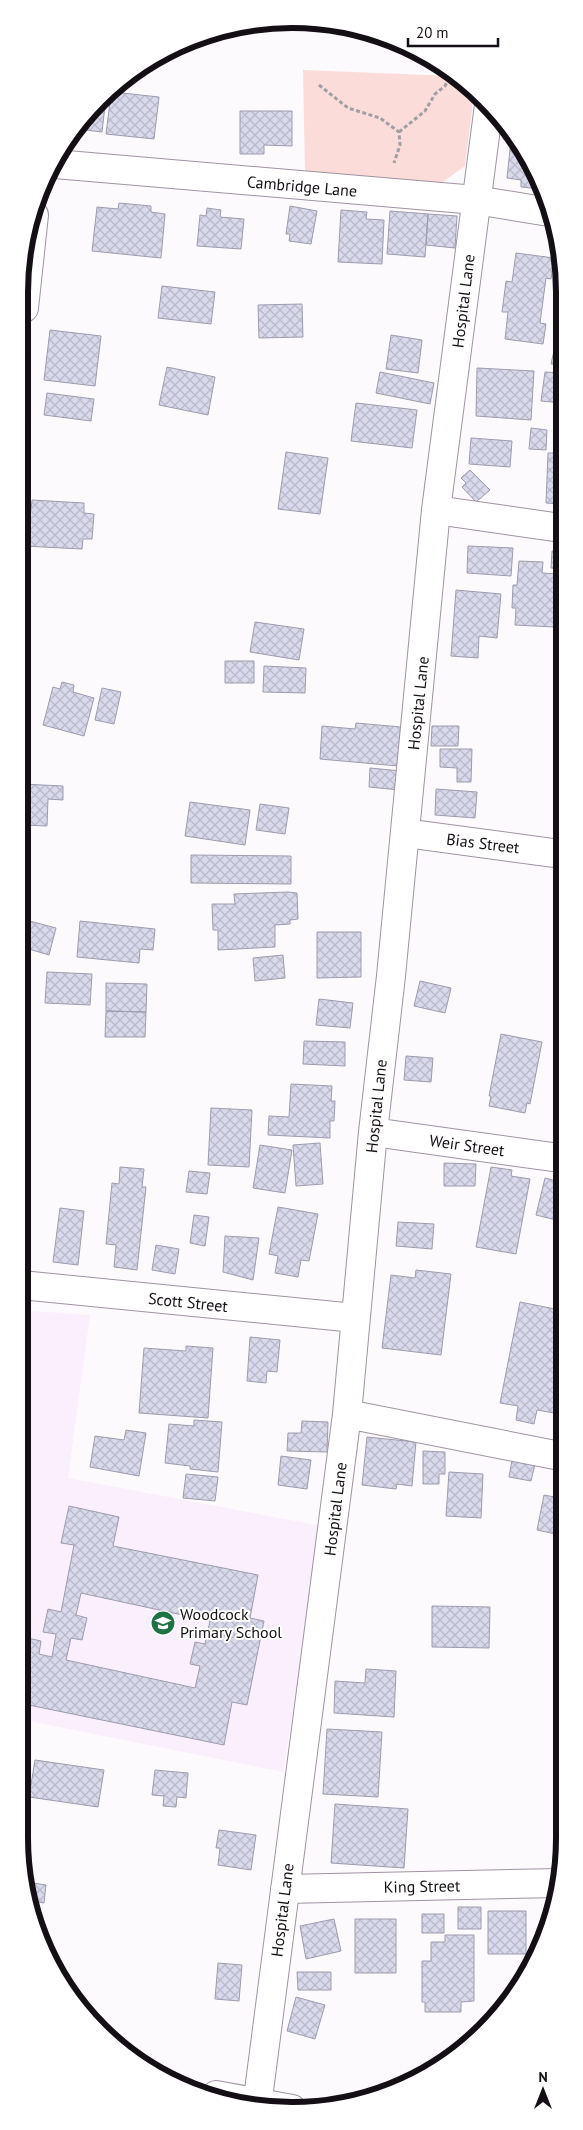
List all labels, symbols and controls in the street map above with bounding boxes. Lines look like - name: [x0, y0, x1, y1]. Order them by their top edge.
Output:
- scale bar: [408, 15, 498, 47]
- text: 20 m: [416, 23, 449, 42]
- street label: Cambridge Lane: [246, 171, 358, 201]
- street label: Hospital Lane: [447, 253, 479, 349]
- street label: Hospital Lane: [403, 655, 433, 751]
- street label: Bias Street: [445, 829, 521, 857]
- street label: Hospital Lane: [361, 1058, 391, 1154]
- street label: Weir Street: [428, 1130, 506, 1160]
- street label: Scott Street: [147, 1288, 229, 1316]
- street label: Hospital Lane: [319, 1461, 351, 1557]
- place label: Woodcock Primary School: [180, 1604, 282, 1642]
- school or university icon: Woodcock Primary School: [150, 1610, 176, 1636]
- street label: Hospital Lane: [266, 1862, 298, 1958]
- street label: King Street: [384, 1875, 461, 1897]
- north arrow: [518, 2065, 568, 2115]
- text: N: [538, 2068, 548, 2086]

